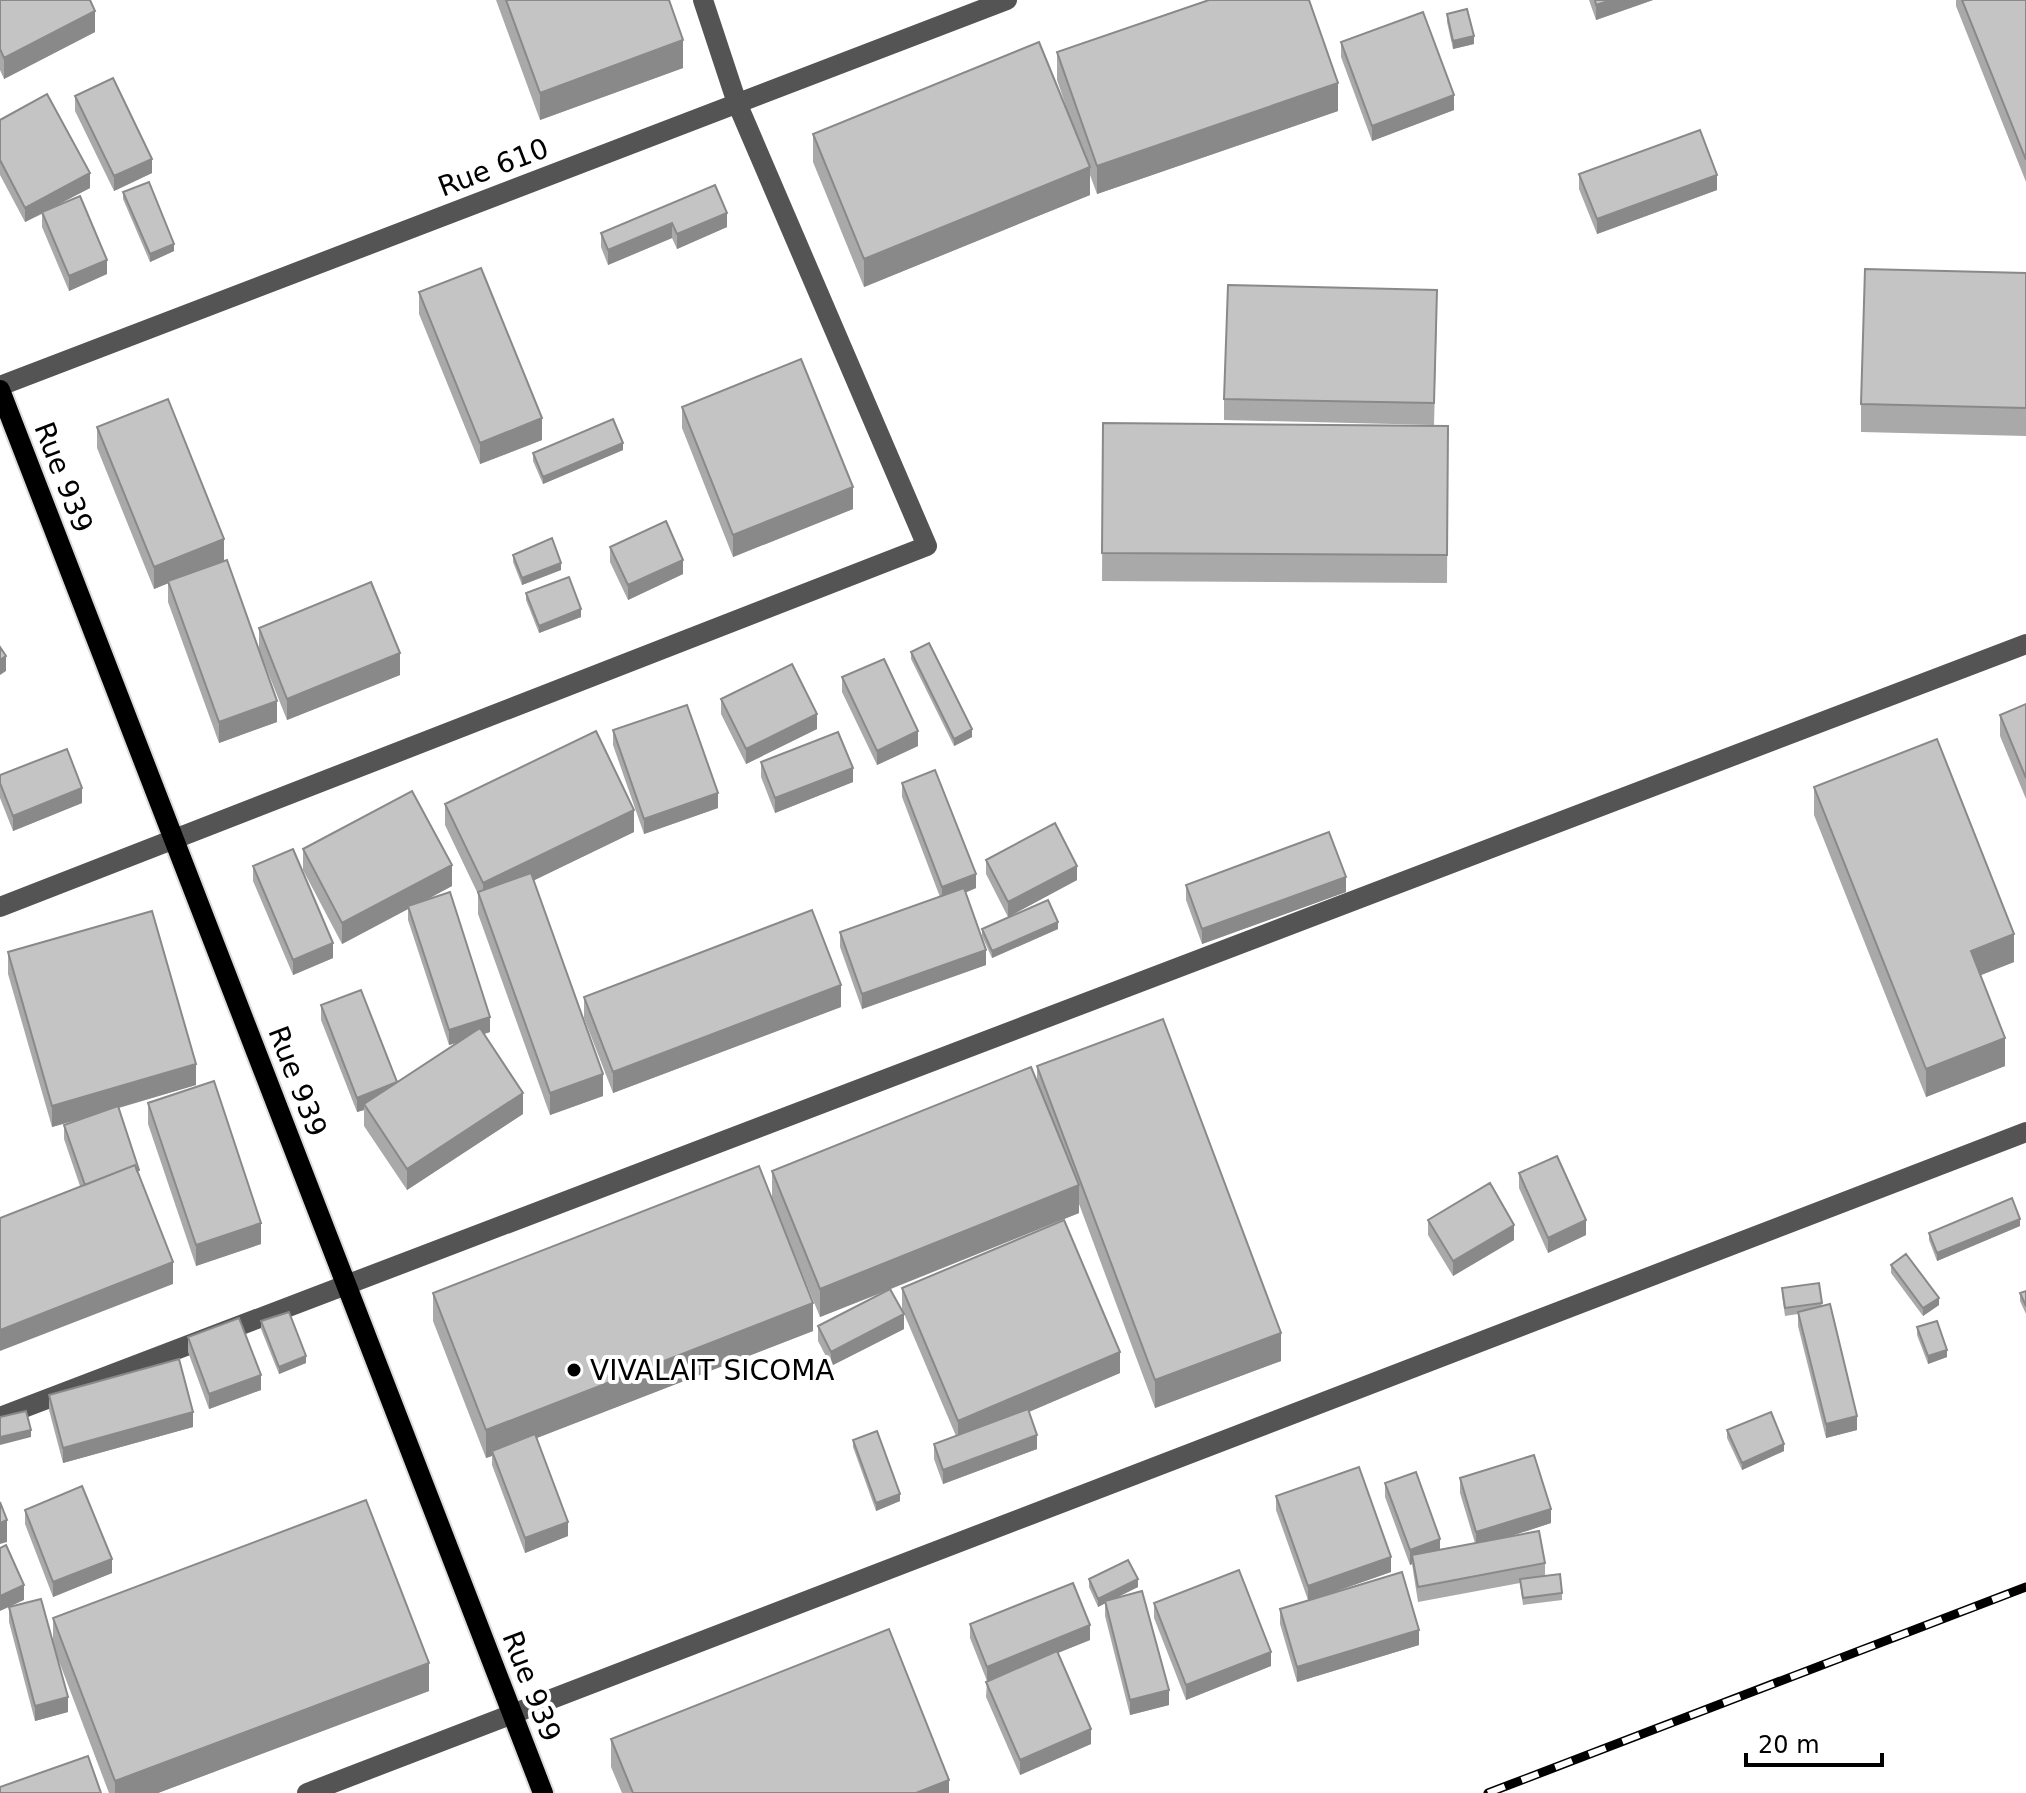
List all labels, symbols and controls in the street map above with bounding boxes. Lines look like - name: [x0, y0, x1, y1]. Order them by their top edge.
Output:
- street label: Rue 610: [433, 131, 553, 204]
- street label: Rue 939: [27, 417, 100, 537]
- street label: Rue 939: [261, 1021, 334, 1141]
- place label: VIVALAIT SICOMA: [590, 1354, 835, 1387]
- marker: VIVALAIT SICOMA: [565, 1361, 583, 1379]
- street label: Rue 939: [495, 1626, 568, 1746]
- scale bar: [1746, 1717, 1882, 1767]
- text: 20 m: [1758, 1731, 1820, 1759]

